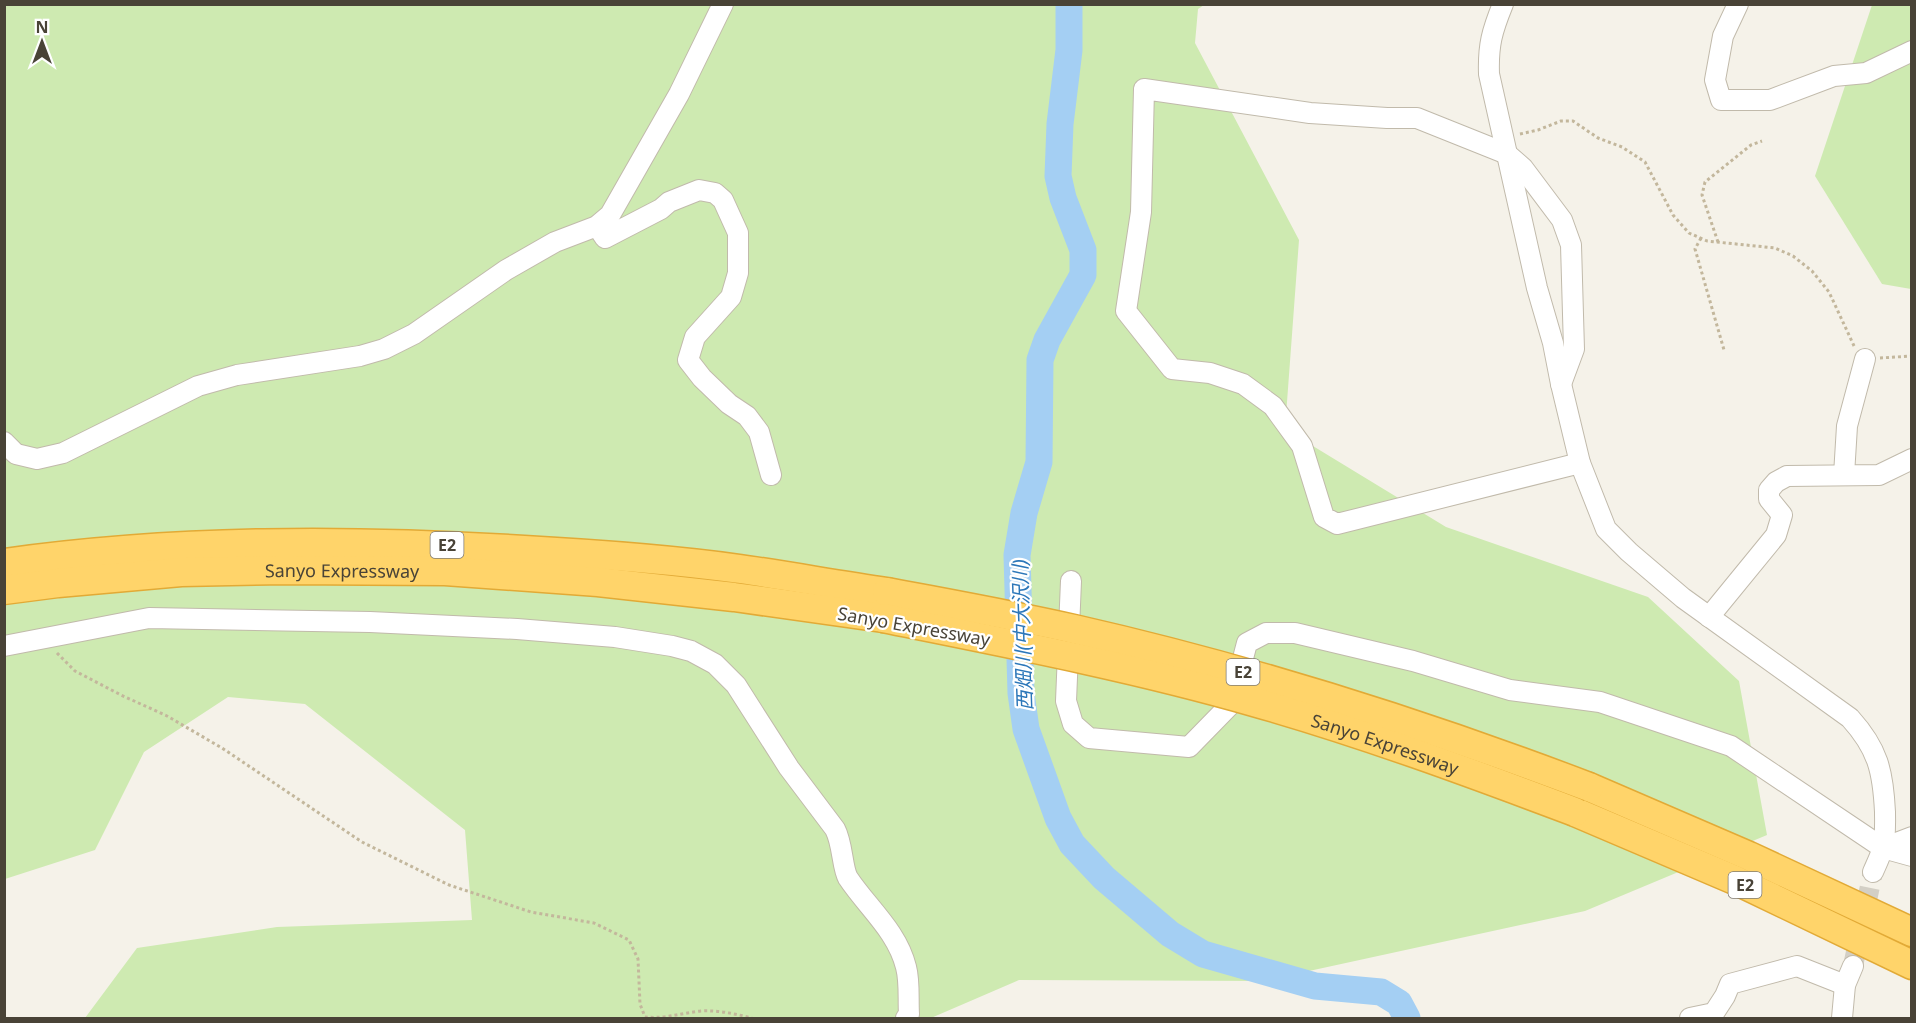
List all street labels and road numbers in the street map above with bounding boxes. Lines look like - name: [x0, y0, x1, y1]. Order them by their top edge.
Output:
- road number: E2: [430, 532, 464, 558]
- street label: Sanyo Expressway: [265, 558, 420, 583]
- street label: Sanyo Expressway: [836, 601, 993, 651]
- road number: E2: [1226, 659, 1260, 685]
- street label: Sanyo Expressway: [1308, 708, 1463, 780]
- road number: E2: [1728, 872, 1762, 898]

